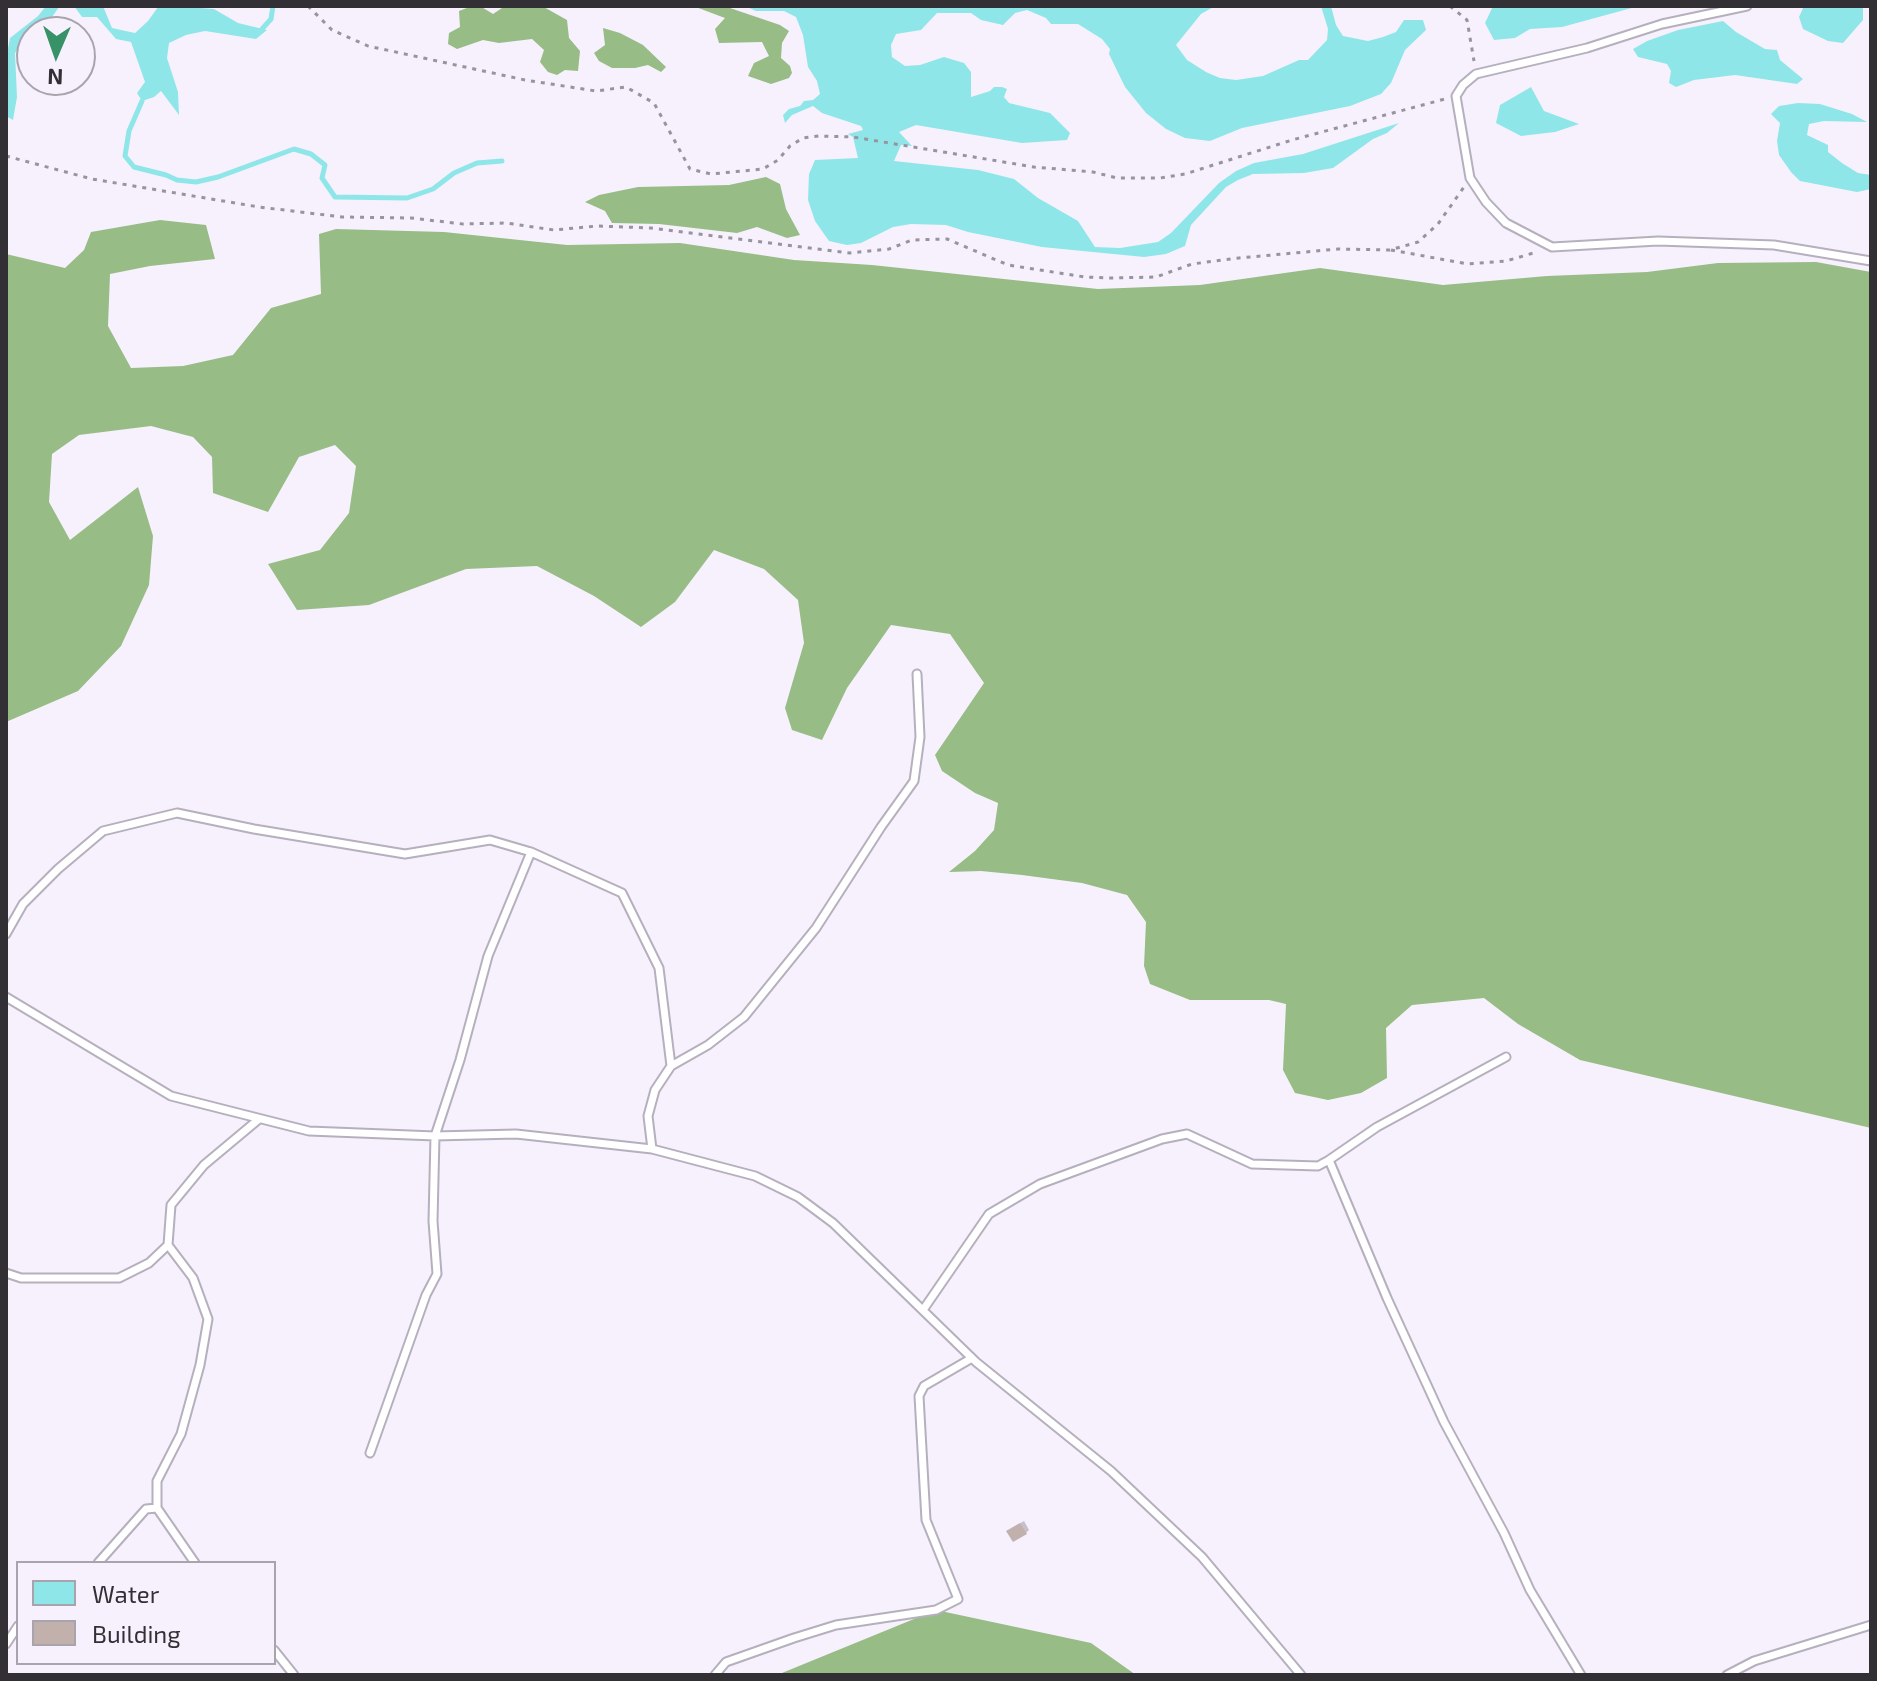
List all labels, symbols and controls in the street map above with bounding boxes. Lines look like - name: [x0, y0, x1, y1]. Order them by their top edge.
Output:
- north arrow: [16, 16, 96, 96]
- text: N: [47, 65, 64, 91]
- legend: [16, 1561, 276, 1665]
- text: Water: [92, 1579, 159, 1608]
- text: Building: [92, 1619, 181, 1648]

